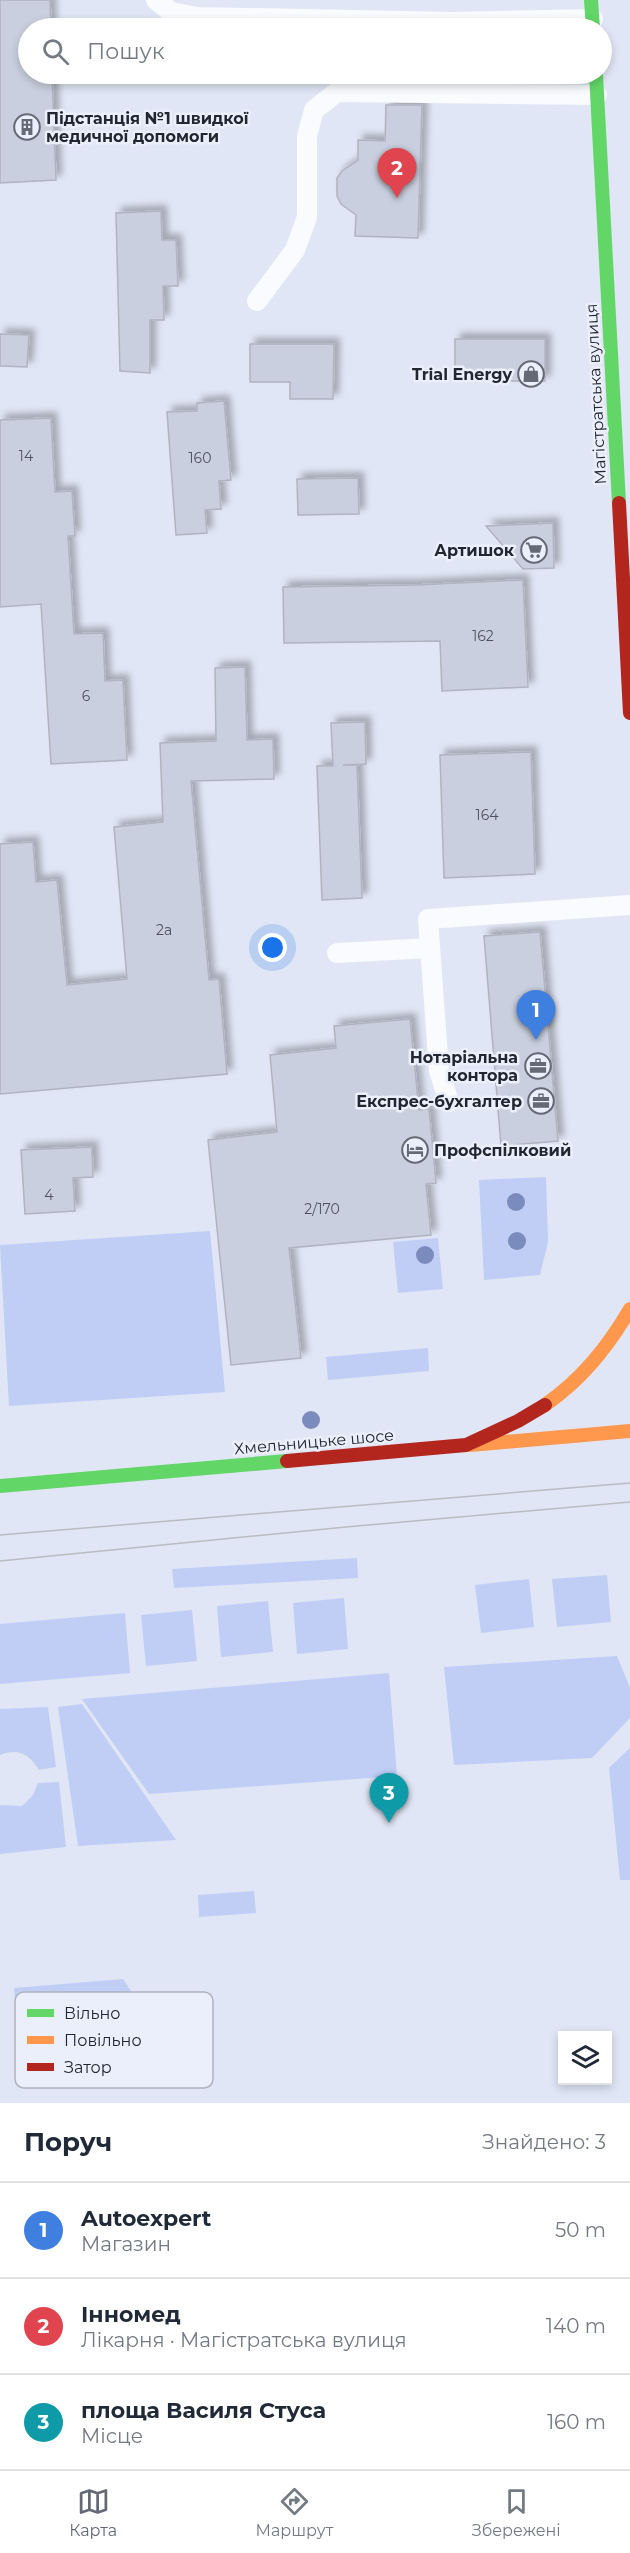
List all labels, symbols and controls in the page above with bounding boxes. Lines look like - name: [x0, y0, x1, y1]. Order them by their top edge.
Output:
- search box: [18, 18, 612, 84]
- icon: search: [39, 35, 72, 68]
- text: Пошук: [87, 38, 165, 65]
- place label: Підстанція №1 швидкої медичної допомоги: [46, 109, 249, 146]
- building icon: Підстанція №1 швидкої медичної допомоги: [12, 112, 42, 142]
- pin: 2: [378, 148, 416, 198]
- street label: Магістратська вулиця: [582, 303, 610, 485]
- shop icon: Trial Energy: [516, 359, 546, 389]
- place label: Trial Energy: [412, 365, 512, 384]
- house number: 14: [19, 447, 34, 465]
- house number: 160: [189, 449, 211, 467]
- supermarket icon: Артишок: [519, 535, 549, 565]
- place label: Артишок: [434, 541, 515, 560]
- house number: 162: [472, 627, 494, 645]
- house number: 6: [82, 687, 91, 705]
- house number: 164: [476, 806, 499, 824]
- house number: 2а: [156, 921, 172, 939]
- your location: [258, 933, 287, 962]
- pin: 1: [516, 990, 556, 1040]
- place label: Нотаріальна контора: [410, 1048, 518, 1085]
- office icon: Нотаріальна контора: [523, 1051, 553, 1081]
- office icon: Експрес-бухгалтер: [526, 1086, 556, 1116]
- place label: Експрес-бухгалтер: [356, 1092, 522, 1111]
- hotel icon: Профспілковий: [400, 1135, 430, 1165]
- place label: Профспілковий: [434, 1141, 571, 1160]
- house number: 4: [44, 1186, 54, 1204]
- house number: 2/170: [304, 1200, 340, 1218]
- street label: Хмельницьке шосе: [233, 1426, 395, 1458]
- pin: 3: [370, 1774, 408, 1823]
- legend: [15, 1992, 213, 2088]
- text: Вільно: [64, 2004, 120, 2023]
- text: Повільно: [64, 2031, 142, 2050]
- map controls: [558, 2031, 612, 2085]
- button: layers: [558, 2031, 612, 2085]
- text: Затор: [64, 2058, 112, 2077]
- text: Поруч: [24, 2126, 112, 2158]
- text: Знайдено: 3: [482, 2130, 606, 2154]
- text: Autoexpert: [81, 2205, 211, 2232]
- text: 1: [40, 2218, 47, 2242]
- text: 50 m: [555, 2218, 606, 2242]
- text: Магазин: [81, 2232, 171, 2256]
- text: Інномед: [81, 2301, 181, 2328]
- text: 2: [38, 2314, 49, 2338]
- text: 140 m: [546, 2314, 606, 2338]
- text: Лікарня · Магістратська вулиця: [81, 2328, 407, 2352]
- text: площа Василя Стуса: [81, 2397, 326, 2424]
- text: 3: [38, 2410, 49, 2434]
- text: 160 m: [547, 2410, 606, 2434]
- text: Місце: [81, 2424, 143, 2448]
- tab: Карта: [69, 2485, 117, 2540]
- tab: Маршрут: [256, 2485, 333, 2540]
- tab: Збережені: [472, 2485, 561, 2540]

